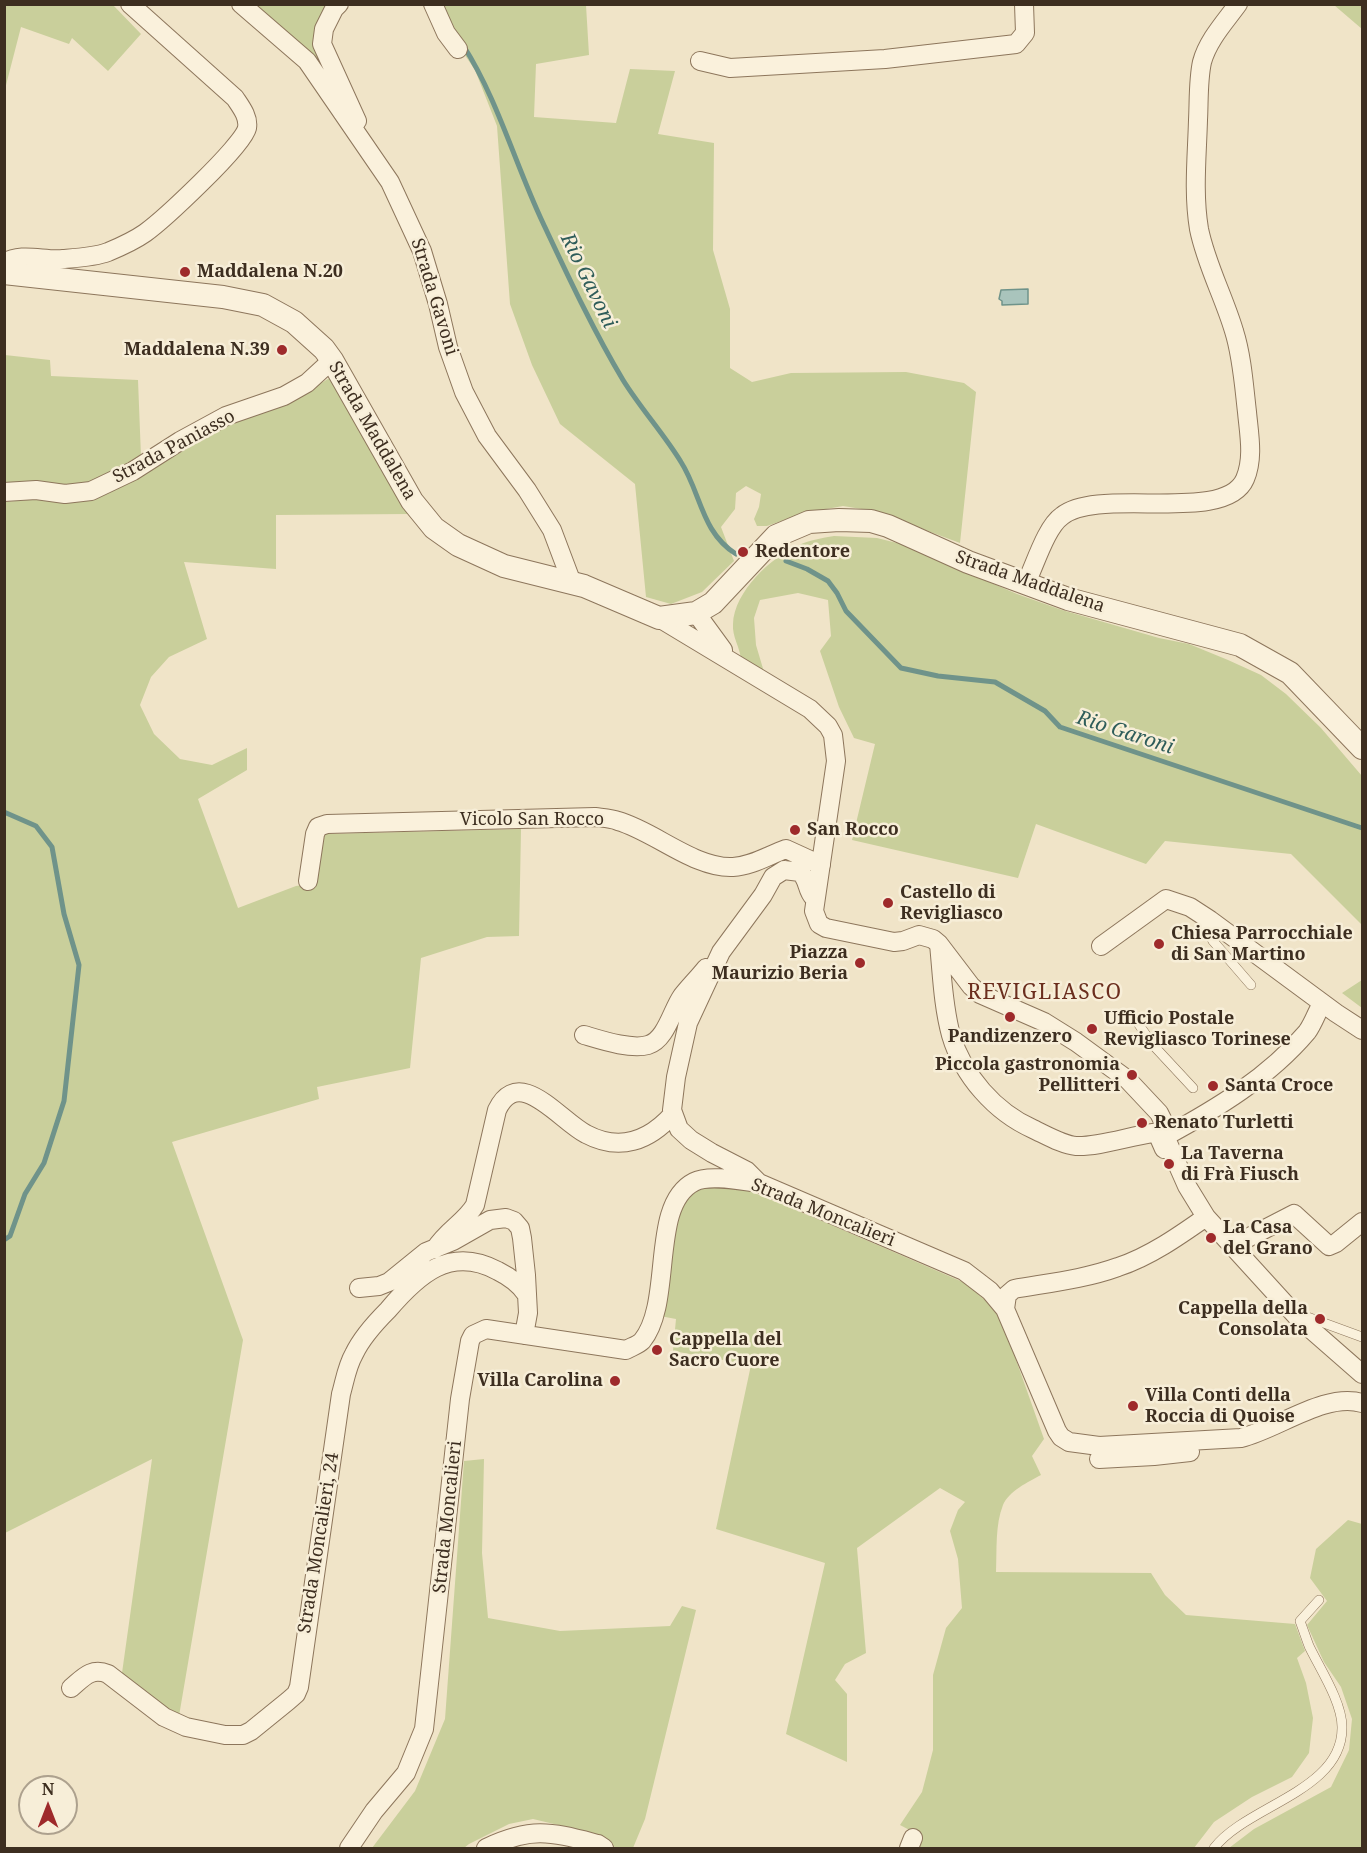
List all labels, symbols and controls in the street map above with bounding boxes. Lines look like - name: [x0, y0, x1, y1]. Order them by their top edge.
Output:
- water label: Rio Gavoni: [555, 230, 621, 332]
- street label: Strada Gavoni: [406, 236, 462, 358]
- place label: Maddalena N.20: [197, 261, 343, 283]
- marker: Maddalena N.20: [178, 265, 192, 279]
- place label: Maddalena N.39: [124, 339, 270, 361]
- marker: Maddalena N.39: [275, 343, 289, 357]
- street label: Strada Maddalena: [324, 358, 420, 504]
- street label: Strada Paniasso: [109, 406, 239, 488]
- place label: Redentore: [755, 541, 850, 563]
- marker: Redentore: [736, 545, 750, 559]
- street label: Strada Maddalena: [953, 546, 1107, 618]
- water label: Rio Garoni: [1074, 706, 1176, 760]
- street label: Vicolo San Rocco: [460, 809, 604, 831]
- place label: San Rocco: [807, 819, 899, 841]
- marker: San Rocco: [788, 823, 802, 837]
- place label: Castello di Revigliasco: [900, 882, 1003, 924]
- marker: Castello di Revigliasco: [881, 896, 895, 910]
- place label: Chiesa Parrocchiale di San Martino: [1171, 923, 1353, 966]
- marker: Chiesa Parrocchiale di San Martino: [1152, 937, 1166, 951]
- place label: Piazza Maurizio Beria: [712, 942, 848, 984]
- marker: Piazza Maurizio Beria: [853, 956, 867, 970]
- district label: REVIGLIASCO: [967, 980, 1123, 1006]
- place label: Ufficio Postale Revigliasco Torinese: [1104, 1008, 1291, 1050]
- marker: Pandizenzero: [1003, 1010, 1017, 1024]
- marker: Ufficio Postale Revigliasco Torinese: [1085, 1022, 1099, 1036]
- place label: Pandizenzero: [948, 1026, 1072, 1048]
- place label: Piccola gastronomia Pellitteri: [935, 1054, 1120, 1096]
- marker: Piccola gastronomia Pellitteri: [1125, 1068, 1139, 1082]
- place label: Santa Croce: [1225, 1075, 1333, 1097]
- marker: Santa Croce: [1206, 1079, 1220, 1093]
- place label: Renato Turletti: [1154, 1112, 1294, 1134]
- marker: Renato Turletti: [1135, 1116, 1149, 1130]
- place label: La Taverna di Frà Fiusch: [1181, 1143, 1299, 1186]
- marker: La Taverna di Frà Fiusch: [1162, 1157, 1176, 1171]
- street label: Strada Moncalieri: [748, 1174, 898, 1252]
- place label: La Casa del Grano: [1223, 1217, 1313, 1260]
- marker: La Casa del Grano: [1204, 1231, 1218, 1245]
- place label: Cappella della Consolata: [1178, 1298, 1308, 1340]
- marker: Cappella della Consolata: [1313, 1312, 1327, 1326]
- place label: Cappella del Sacro Cuore: [669, 1329, 782, 1372]
- marker: Cappella del Sacro Cuore: [650, 1343, 664, 1357]
- place label: Villa Carolina: [477, 1370, 603, 1392]
- marker: Villa Carolina: [608, 1374, 622, 1388]
- place label: Villa Conti della Roccia di Quoise: [1145, 1385, 1295, 1428]
- marker: Villa Conti della Roccia di Quoise: [1126, 1399, 1140, 1413]
- street label: Strada Moncalieri: [429, 1440, 467, 1594]
- street label: Strada Moncalieri, 24: [294, 1451, 344, 1635]
- north arrow: [18, 1775, 78, 1835]
- text: N: [42, 1778, 54, 1800]

